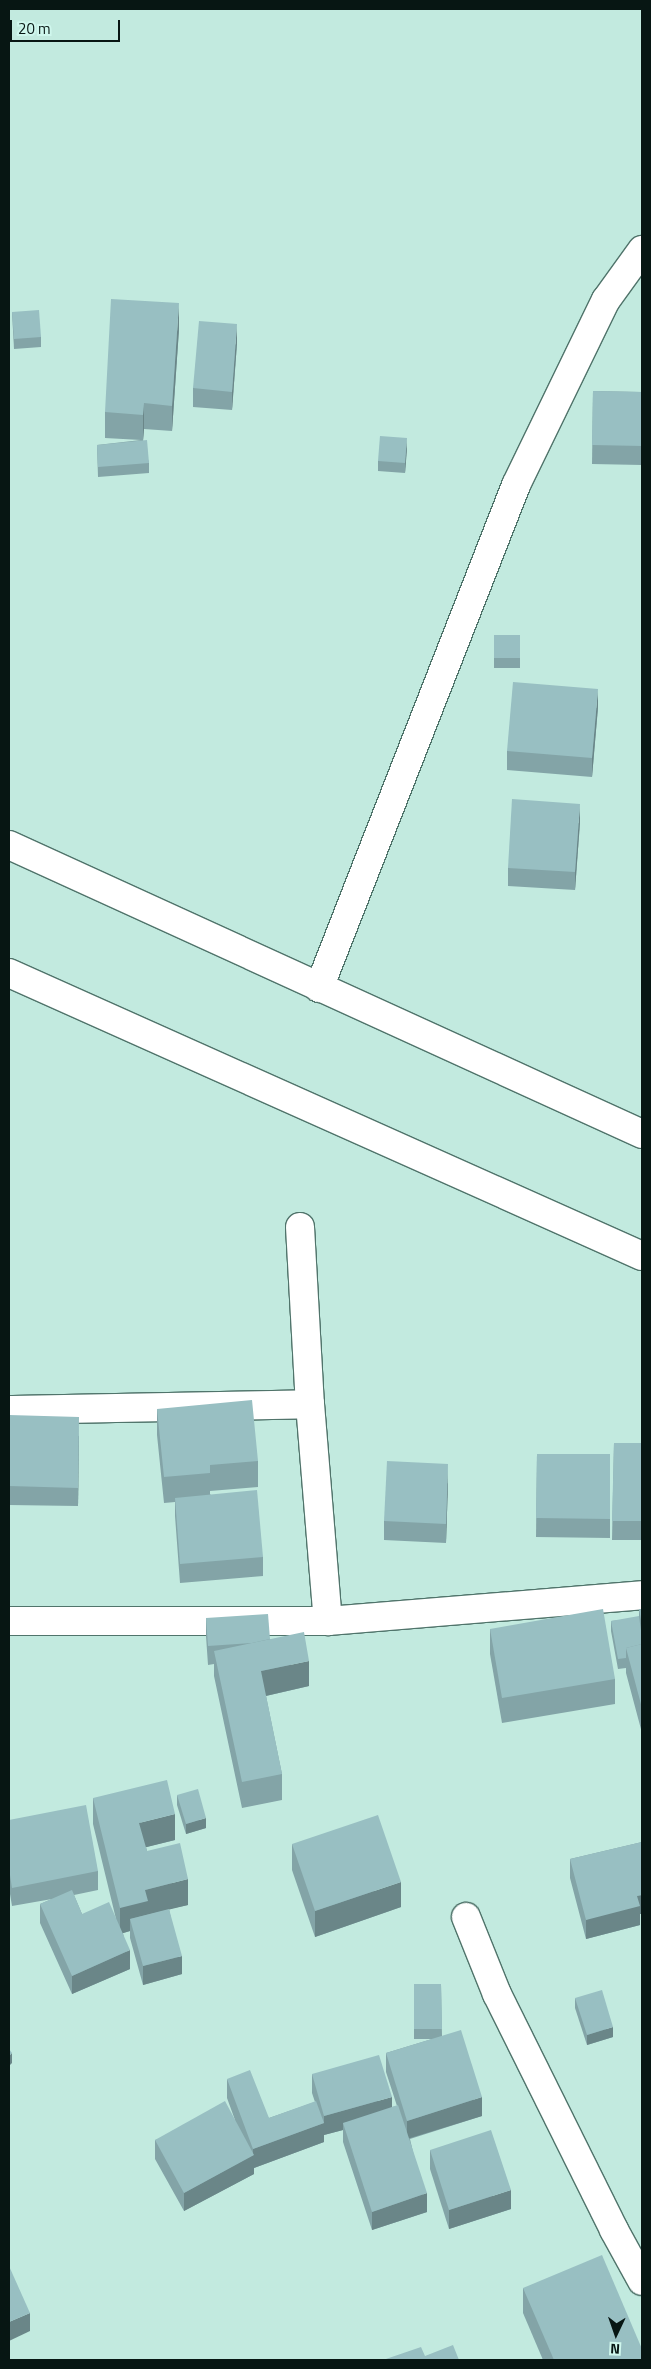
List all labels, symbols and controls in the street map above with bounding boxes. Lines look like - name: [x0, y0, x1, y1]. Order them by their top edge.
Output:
- scale bar: [12, 10, 122, 42]
- text: 20 m: [18, 17, 51, 40]
- north arrow: [591, 2309, 641, 2359]
- text: N: [610, 2339, 621, 2360]

